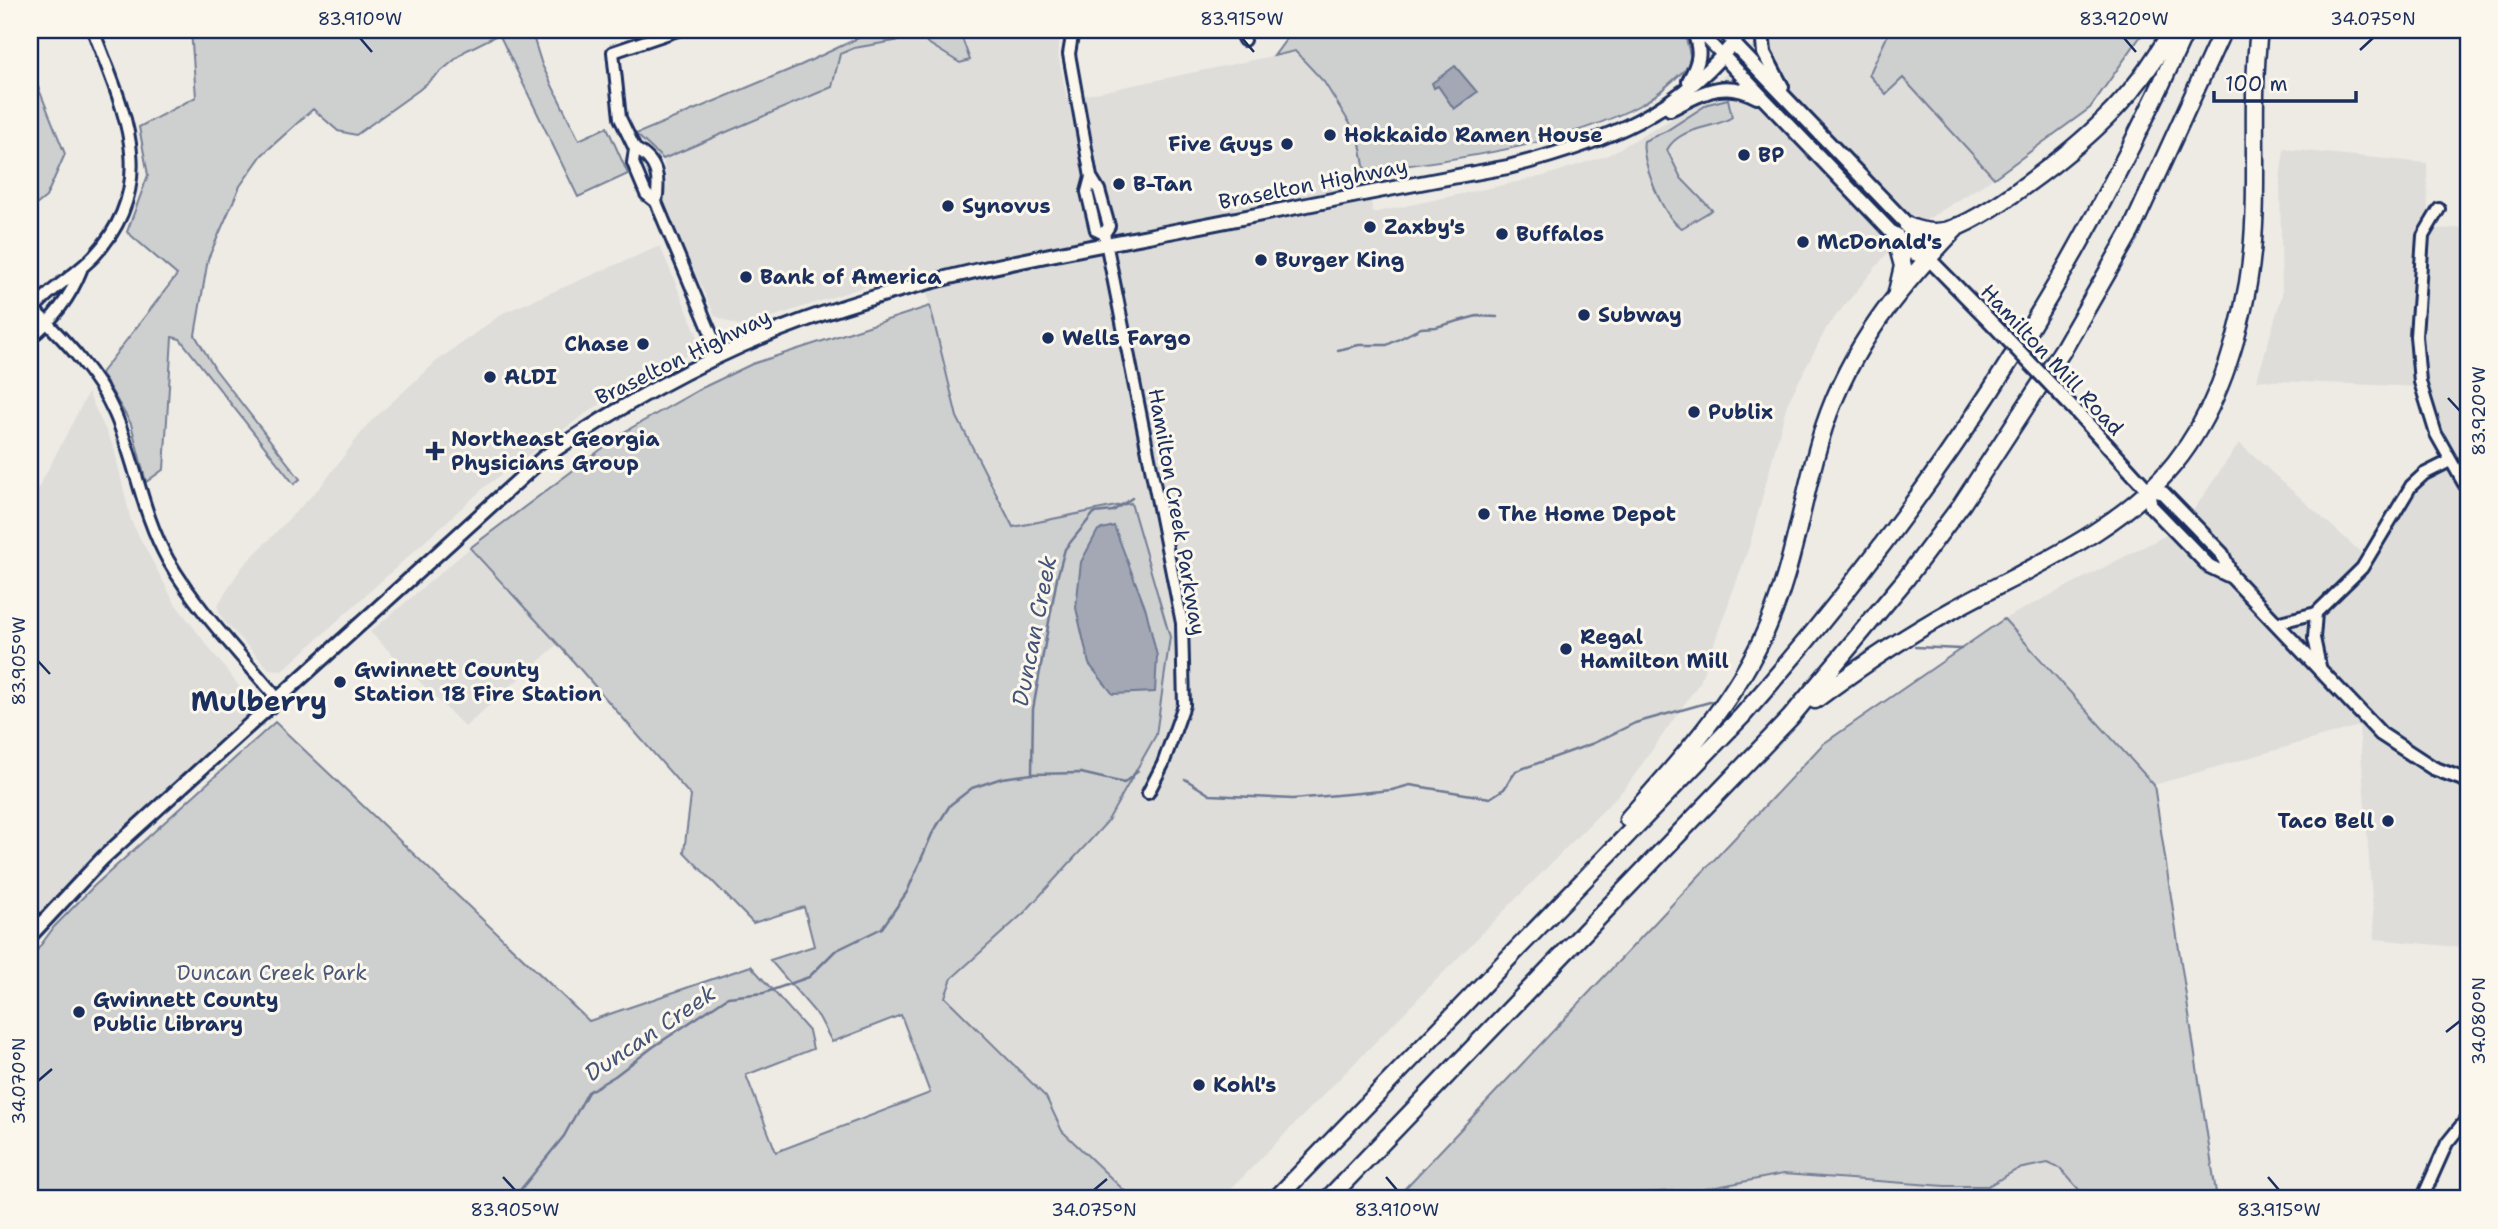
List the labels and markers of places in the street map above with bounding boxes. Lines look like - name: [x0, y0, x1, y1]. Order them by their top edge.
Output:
- place label: Hokkaido Ramen House: [1344, 121, 1603, 149]
- marker: Hokkaido Ramen House: [1322, 127, 1338, 143]
- place label: Five Guys: [1168, 130, 1273, 158]
- marker: Five Guys: [1279, 136, 1295, 152]
- place label: BP: [1758, 141, 1784, 169]
- marker: BP: [1736, 147, 1752, 163]
- place label: B-Tan: [1133, 170, 1192, 198]
- marker: B-Tan: [1111, 176, 1127, 192]
- place label: Synovus: [962, 192, 1051, 220]
- marker: Synovus: [940, 198, 956, 214]
- place label: Zaxby's: [1384, 213, 1465, 241]
- marker: Zaxby's: [1362, 219, 1378, 235]
- place label: Buffalos: [1516, 220, 1604, 248]
- marker: Buffalos: [1494, 226, 1510, 242]
- place label: McDonald's: [1817, 228, 1942, 256]
- marker: McDonald's: [1795, 234, 1811, 250]
- place label: Burger King: [1275, 246, 1404, 274]
- marker: Burger King: [1253, 252, 1269, 268]
- place label: Bank of America: [760, 263, 942, 291]
- marker: Bank of America: [738, 269, 754, 285]
- place label: Subway: [1598, 301, 1682, 329]
- marker: Subway: [1576, 307, 1592, 323]
- place label: Wells Fargo: [1062, 324, 1191, 352]
- place label: Chase: [564, 330, 629, 358]
- marker: Wells Fargo: [1040, 330, 1056, 346]
- marker: Chase: [635, 336, 651, 352]
- place label: ALDI: [504, 363, 557, 391]
- marker: ALDI: [482, 369, 498, 385]
- place label: Publix: [1708, 398, 1773, 426]
- marker: Publix: [1686, 404, 1702, 420]
- place label: Northeast Georgia Physicians Group: [451, 425, 660, 477]
- marker: Northeast Georgia Physicians Group: [425, 441, 445, 461]
- place label: The Home Depot: [1498, 500, 1676, 528]
- marker: The Home Depot: [1476, 506, 1492, 522]
- place label: Regal Hamilton Mill: [1580, 623, 1729, 675]
- marker: Regal Hamilton Mill: [1558, 641, 1574, 657]
- place label: Gwinnett County Station 18 Fire Station: [354, 656, 602, 708]
- marker: Gwinnett County Station 18 Fire Station: [332, 674, 348, 690]
- place label: Taco Bell: [2278, 807, 2374, 835]
- marker: Taco Bell: [2380, 813, 2396, 829]
- place label: Gwinnett County Public Library: [93, 986, 279, 1038]
- marker: Gwinnett County Public Library: [71, 1004, 87, 1020]
- place label: Kohl's: [1213, 1071, 1276, 1099]
- marker: Kohl's: [1191, 1077, 1207, 1093]

